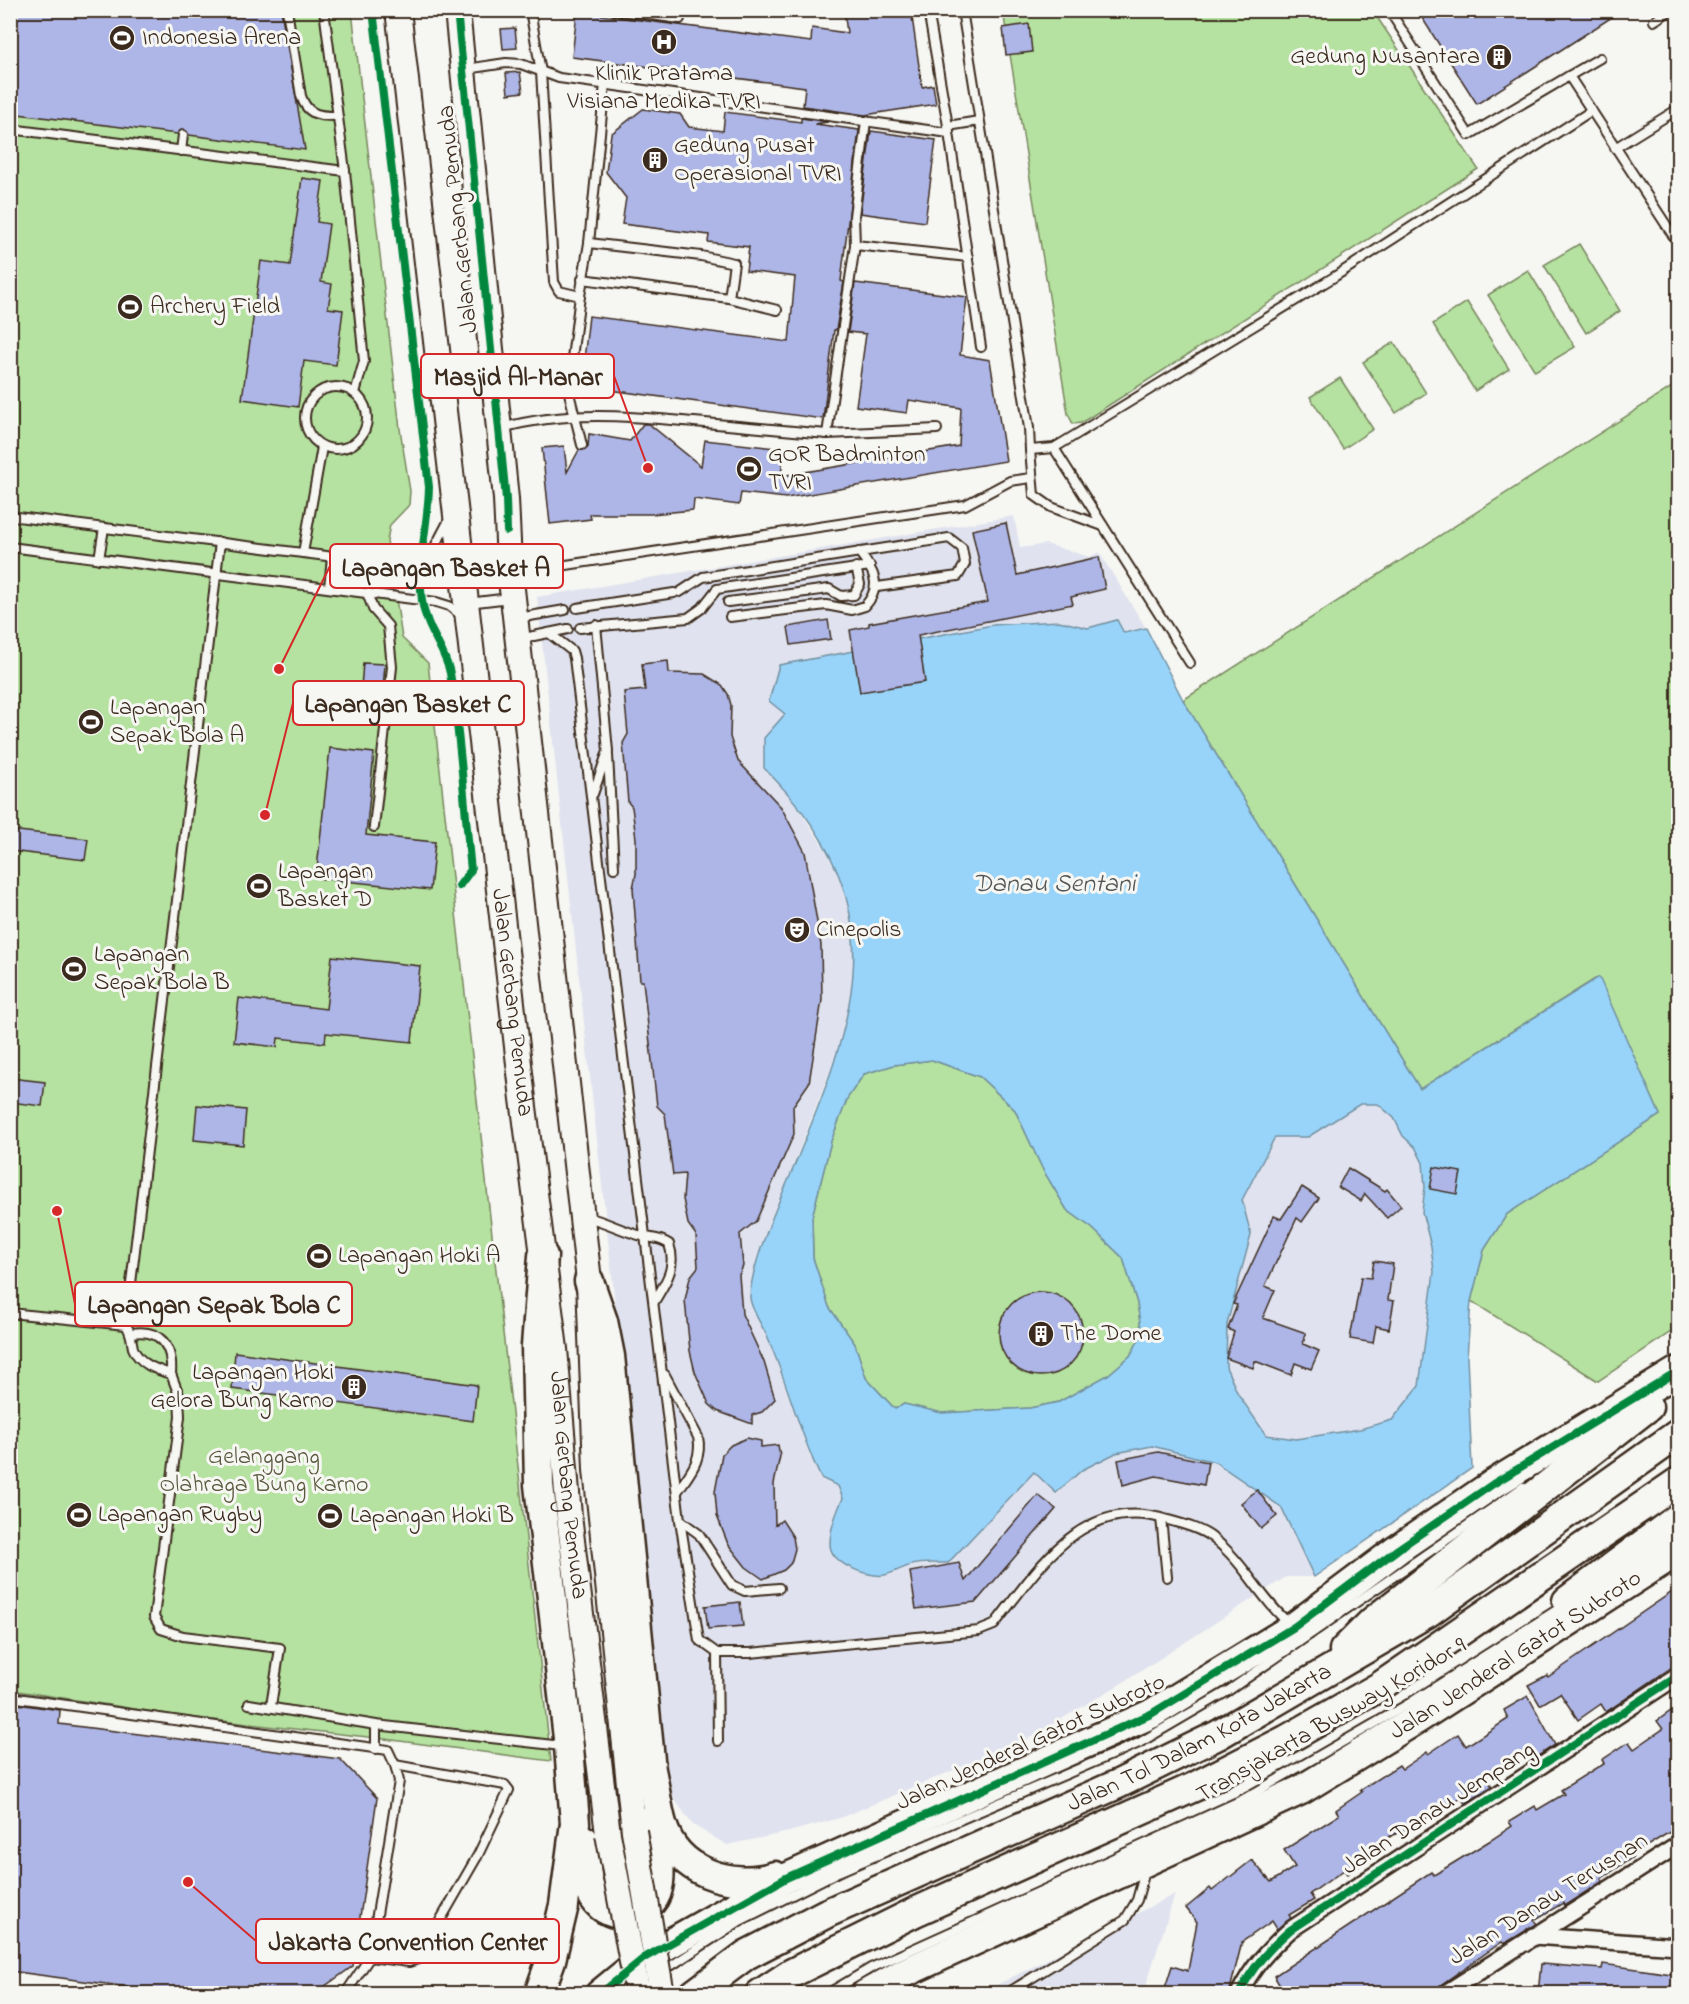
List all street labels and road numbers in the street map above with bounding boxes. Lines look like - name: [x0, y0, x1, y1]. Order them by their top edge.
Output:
- street label: Jalan Gerbang Pemuda: [430, 103, 488, 335]
- street label: Jalan Gerbang Pemuda: [481, 887, 543, 1118]
- street label: Jalan Gerbang Pemuda: [539, 1370, 597, 1601]
- street label: Jalan Jenderal Gatot Subroto: [1383, 1561, 1649, 1749]
- street label: Transjakarta Busway Koridor 9: [1191, 1629, 1475, 1814]
- street label: Jalan Tol Dalam Kota Jakarta: [1062, 1655, 1338, 1822]
- street label: Jalan Jenderal Gatot Subroto: [891, 1665, 1171, 1821]
- street label: Jalan Danau Jempang: [1335, 1733, 1543, 1885]
- street label: Jalan Danau Terusnan: [1443, 1824, 1655, 1976]

